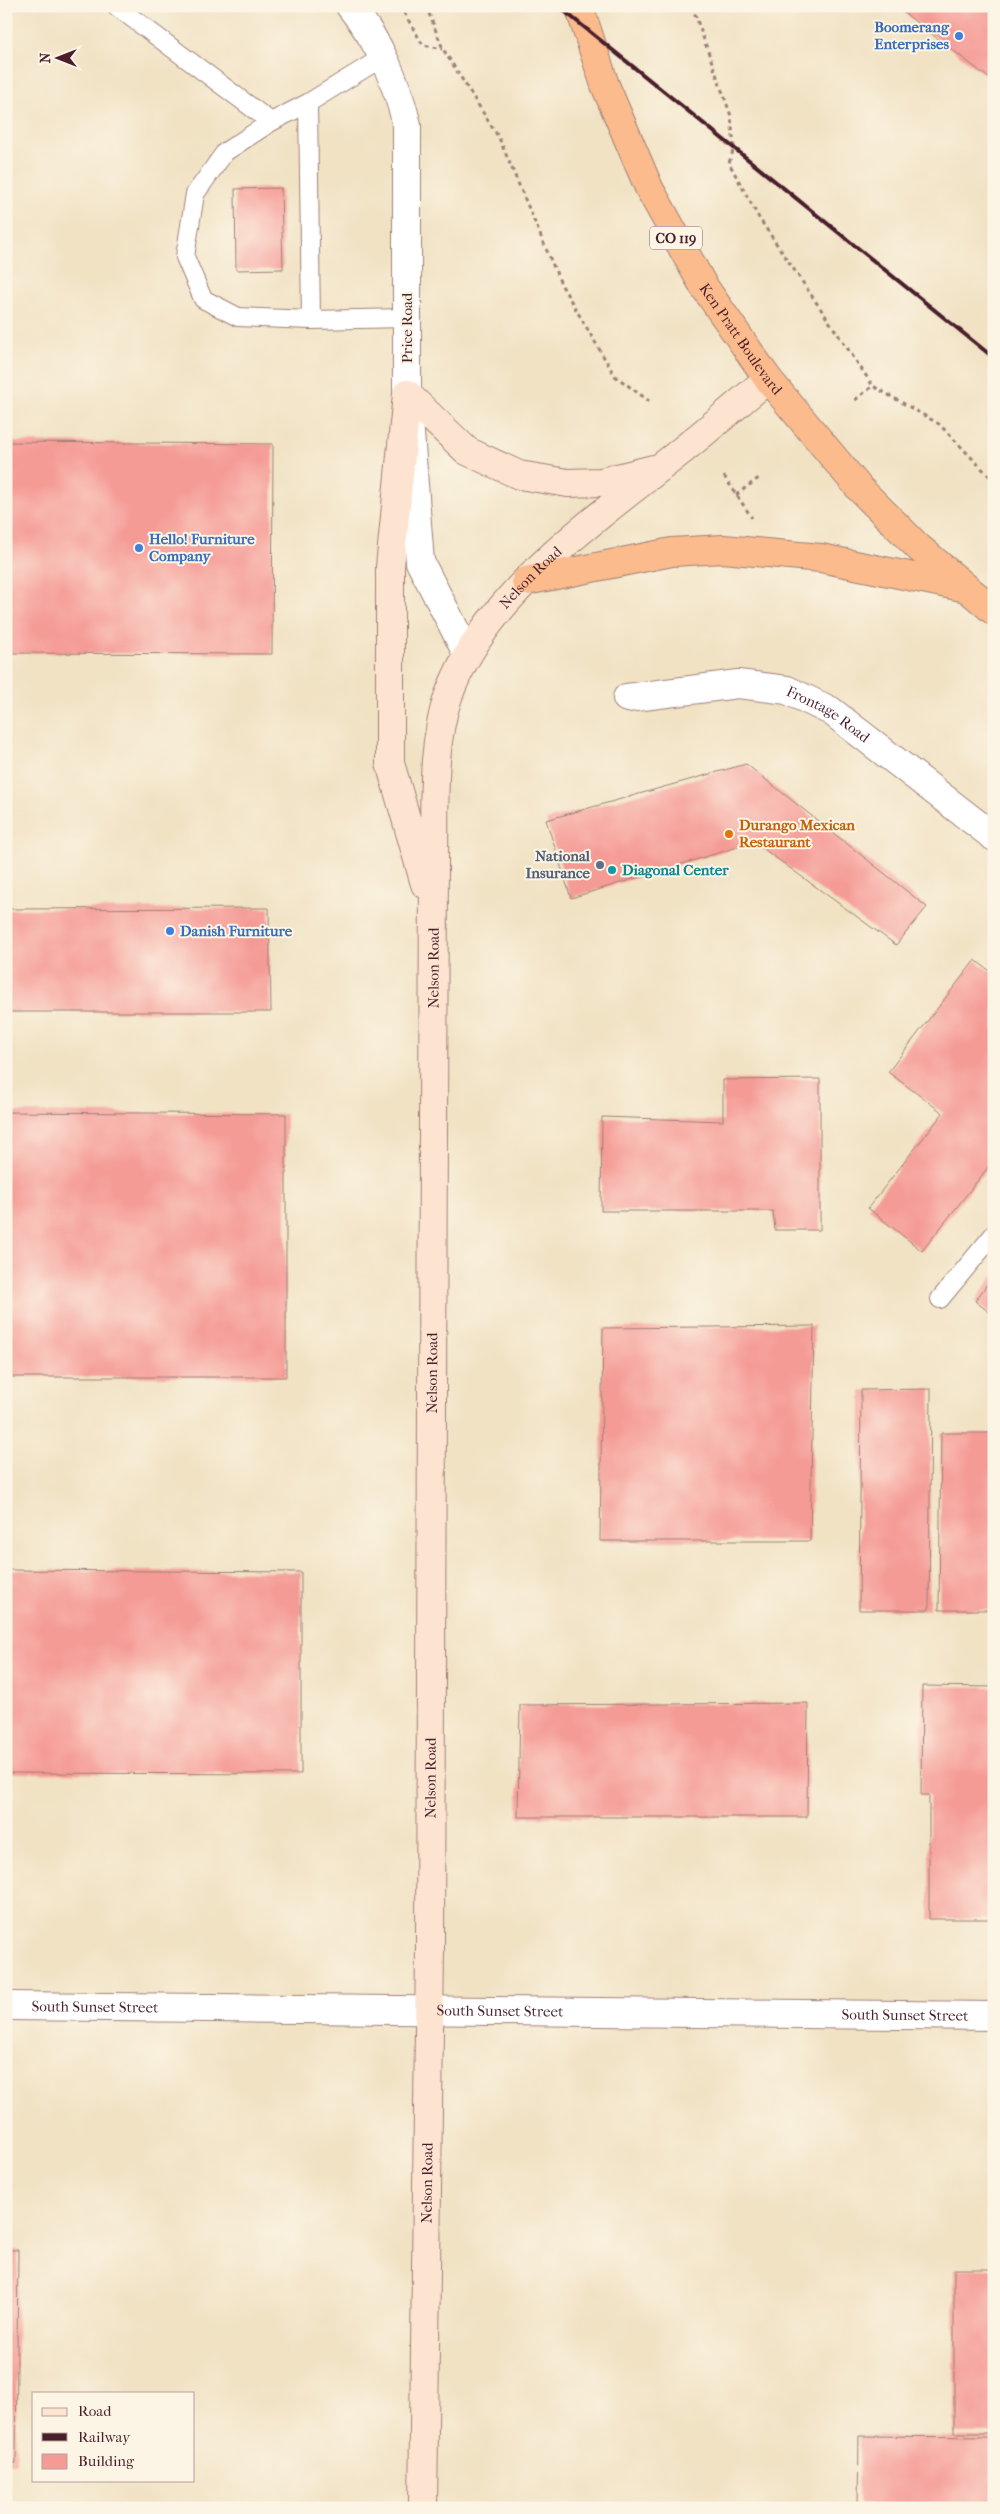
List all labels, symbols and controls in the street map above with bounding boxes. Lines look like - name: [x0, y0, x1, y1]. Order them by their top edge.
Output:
- place label: Boomerang Enterprises: [874, 18, 950, 53]
- marker: Boomerang Enterprises: [953, 30, 965, 42]
- north arrow: [32, 32, 82, 82]
- text: N: [37, 52, 54, 63]
- road number: CO 119: [650, 227, 702, 250]
- street label: Ken Pratt Boulevard: [695, 280, 787, 399]
- street label: Price Road: [398, 292, 416, 363]
- place label: Hello! Furniture Company: [149, 530, 255, 565]
- marker: Hello! Furniture Company: [133, 542, 145, 554]
- street label: Nelson Road: [496, 542, 566, 612]
- street label: Frontage Road: [783, 682, 874, 747]
- place label: Durango Mexican Restaurant: [739, 816, 855, 851]
- marker: Durango Mexican Restaurant: [723, 828, 735, 840]
- place label: National Insurance: [525, 847, 591, 882]
- marker: National Insurance: [594, 859, 606, 871]
- place label: Diagonal Center: [622, 861, 729, 879]
- marker: Diagonal Center: [606, 864, 618, 876]
- place label: Danish Furniture: [180, 922, 293, 940]
- marker: Danish Furniture: [164, 925, 176, 937]
- street label: Nelson Road: [424, 927, 443, 1009]
- street label: Nelson Road: [423, 1332, 441, 1414]
- street label: Nelson Road: [421, 1737, 440, 1819]
- street label: South Sunset Street: [32, 1997, 159, 2017]
- street label: South Sunset Street: [436, 2001, 564, 2021]
- street label: South Sunset Street: [841, 2005, 969, 2025]
- street label: Nelson Road: [418, 2142, 437, 2224]
- legend: [32, 2392, 195, 2482]
- text: Road: [78, 2402, 112, 2420]
- text: Railway: [78, 2428, 131, 2446]
- text: Building: [78, 2452, 135, 2470]

